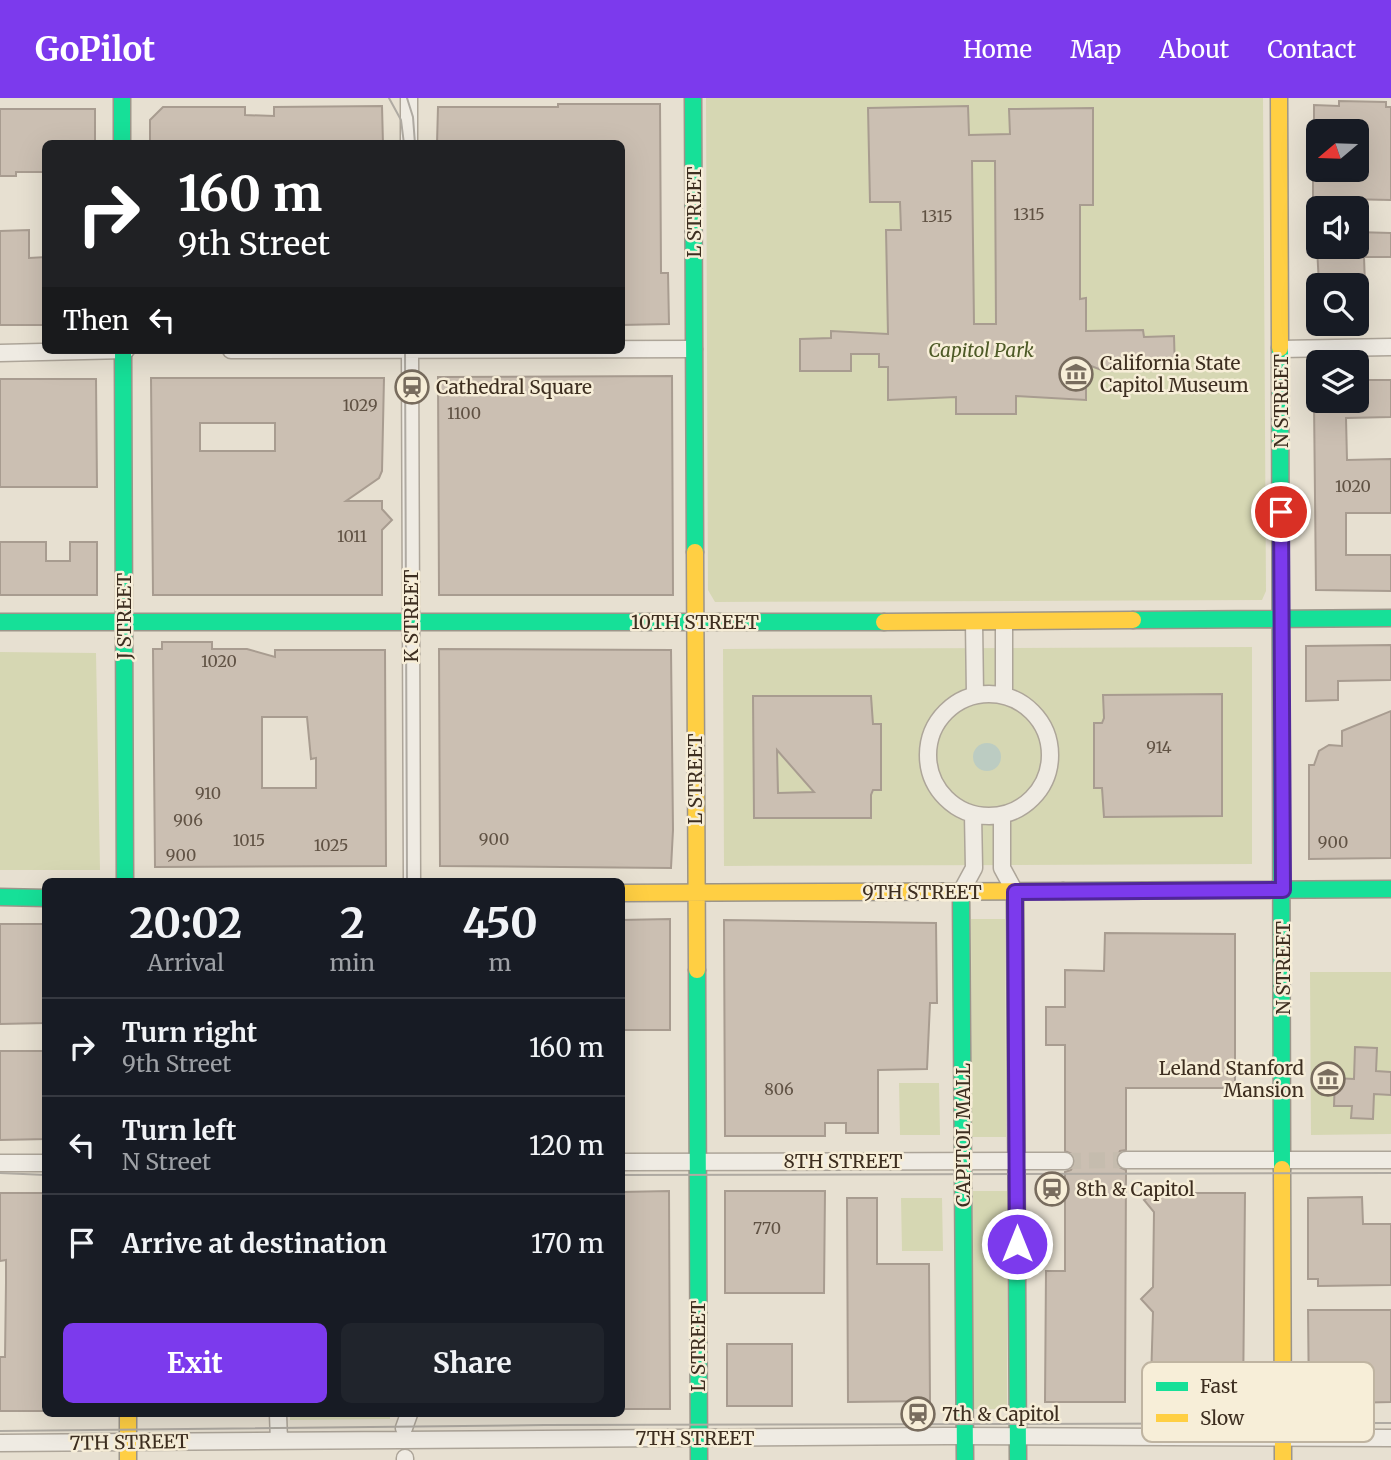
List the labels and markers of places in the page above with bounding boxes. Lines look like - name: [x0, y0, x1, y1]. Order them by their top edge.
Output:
- place label: California State Capitol Museum: [1100, 351, 1249, 397]
- museum icon: California State Capitol Museum: [1057, 355, 1095, 393]
- station icon: Cathedral Square: [393, 368, 431, 406]
- place label: Cathedral Square: [436, 375, 592, 399]
- pin: [1251, 482, 1311, 542]
- place label: Leland Stanford Mansion: [1159, 1056, 1304, 1102]
- museum icon: Leland Stanford Mansion: [1309, 1060, 1347, 1098]
- station icon: 8th & Capitol: [1033, 1170, 1071, 1208]
- place label: 8th & Capitol: [1076, 1177, 1195, 1201]
- station icon: 7th & Capitol: [899, 1395, 937, 1433]
- place label: 7th & Capitol: [942, 1402, 1060, 1426]

